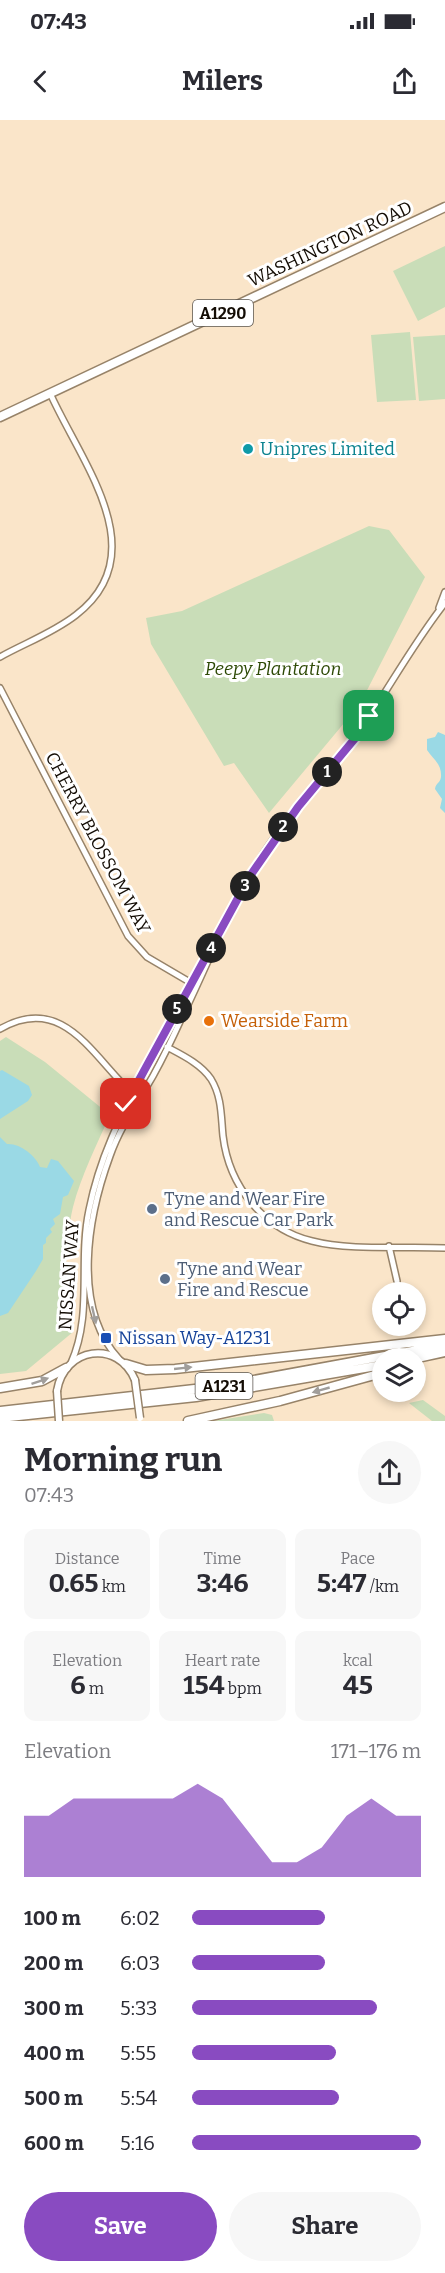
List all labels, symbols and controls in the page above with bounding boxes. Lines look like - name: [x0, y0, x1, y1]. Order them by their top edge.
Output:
- text: 07:43: [30, 8, 87, 35]
- icon: back: [24, 65, 57, 98]
- text: Milers: [182, 65, 263, 97]
- icon: share: [388, 65, 421, 98]
- street label: WASHINGTON ROAD: [244, 196, 416, 292]
- road number: A1290: [193, 300, 253, 326]
- place label: Unipres Limited: [260, 438, 395, 460]
- marker: Unipres Limited: [241, 442, 255, 456]
- park label: Peepy Plantation: [205, 658, 341, 680]
- pin: [343, 690, 394, 741]
- icon: arrive: [352, 699, 385, 732]
- street label: CHERRY BLOSSOM WAY: [41, 748, 156, 938]
- pin: 1: [312, 757, 342, 787]
- text: 1: [324, 762, 330, 781]
- pin: 2: [268, 812, 298, 842]
- text: 2: [278, 817, 288, 836]
- pin: 3: [230, 871, 260, 901]
- text: 3: [240, 876, 250, 895]
- pin: 4: [196, 933, 226, 963]
- text: 4: [206, 938, 216, 957]
- pin: 5: [162, 994, 192, 1024]
- text: 5: [173, 999, 181, 1018]
- place label: Wearside Farm: [221, 1010, 348, 1032]
- marker: Wearside Farm: [202, 1014, 216, 1028]
- pin: [100, 1078, 151, 1129]
- icon: check: [109, 1087, 142, 1120]
- place label: Tyne and Wear Fire and Rescue Car Park: [164, 1188, 334, 1231]
- marker: Tyne and Wear Fire and Rescue Car Park: [145, 1202, 159, 1216]
- street label: NISSAN WAY: [54, 1218, 84, 1331]
- place label: Tyne and Wear Fire and Rescue: [177, 1258, 309, 1301]
- marker: Tyne and Wear Fire and Rescue: [158, 1272, 172, 1286]
- map controls: [372, 1282, 426, 1402]
- button: locate: [372, 1282, 426, 1336]
- one-way arrow: [90, 1306, 100, 1324]
- place label: Nissan Way-A1231: [118, 1327, 271, 1349]
- marker: Nissan Way-A1231: [99, 1331, 113, 1345]
- button: layers: [372, 1348, 426, 1402]
- one-way arrow: [174, 1363, 193, 1373]
- road number: A1231: [196, 1373, 252, 1399]
- one-way arrow: [31, 1375, 49, 1385]
- one-way arrow: [312, 1386, 330, 1395]
- text: Morning run: [24, 1440, 222, 1480]
- button: share: [358, 1441, 421, 1504]
- text: 07:43: [24, 1483, 74, 1507]
- text: Distance: [55, 1549, 120, 1568]
- text: Time: [204, 1549, 241, 1568]
- text: Pace: [341, 1549, 375, 1568]
- text: 0.65: [49, 1568, 98, 1599]
- text: 3:46: [196, 1568, 249, 1599]
- text: 5:47: [317, 1568, 366, 1599]
- text: km: [98, 1577, 126, 1596]
- text: /km: [366, 1577, 399, 1596]
- text: Elevation: [52, 1651, 122, 1670]
- text: Heart rate: [185, 1651, 260, 1670]
- text: kcal: [343, 1651, 373, 1670]
- text: 6: [70, 1670, 86, 1701]
- text: 154: [183, 1670, 225, 1701]
- text: 45: [343, 1670, 373, 1701]
- text: m: [86, 1679, 104, 1698]
- text: bpm: [225, 1679, 262, 1698]
- text: Elevation: [24, 1739, 111, 1763]
- text: 171–176 m: [331, 1739, 421, 1763]
- text: 100 m: [24, 1906, 81, 1930]
- text: 6:02: [120, 1906, 160, 1930]
- text: 200 m: [24, 1951, 83, 1975]
- text: 6:03: [120, 1951, 160, 1975]
- text: 300 m: [24, 1996, 84, 2020]
- text: 5:33: [120, 1996, 157, 2020]
- text: 400 m: [24, 2041, 84, 2065]
- text: 5:55: [120, 2041, 156, 2065]
- text: 500 m: [24, 2086, 83, 2110]
- text: 5:54: [120, 2086, 157, 2110]
- text: 600 m: [24, 2131, 84, 2155]
- text: 5:16: [120, 2131, 155, 2155]
- button: Save: [24, 2192, 217, 2261]
- button: Share: [229, 2192, 421, 2261]

